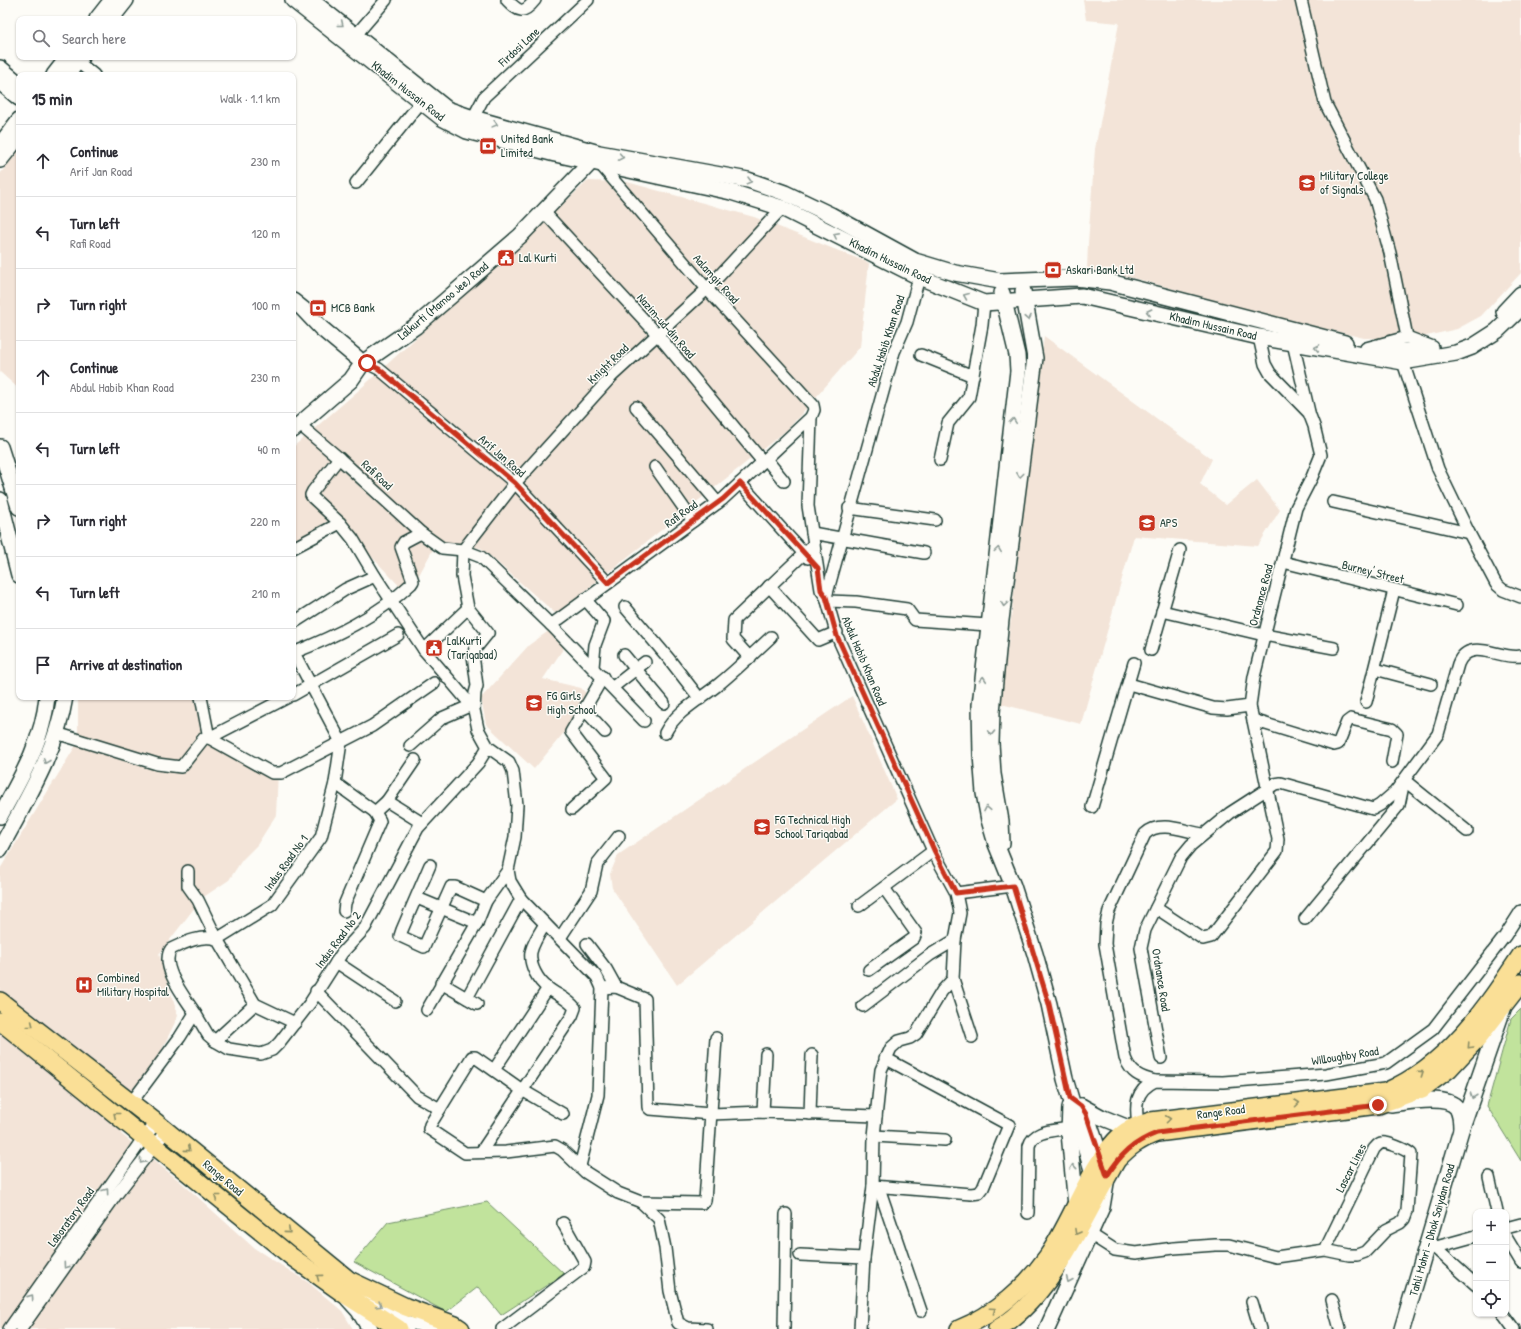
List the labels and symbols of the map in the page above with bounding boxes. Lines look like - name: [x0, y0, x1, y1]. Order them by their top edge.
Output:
- one-way arrow: [336, 20, 344, 27]
- street label: Firdosi Lane: [494, 23, 543, 71]
- street label: Khadim Hussain Road: [368, 56, 449, 125]
- one-way arrow: [491, 119, 498, 128]
- place label: United Bank Limited: [501, 130, 553, 161]
- bank icon: United Bank Limited: [478, 136, 498, 156]
- one-way arrow: [618, 152, 624, 161]
- place label: Military College of Signals: [1320, 167, 1389, 198]
- school or university icon: Military College of Signals: [1297, 173, 1317, 193]
- one-way arrow: [745, 176, 752, 185]
- one-way arrow: [833, 232, 840, 239]
- street label: Khadim Hussain Road: [846, 233, 934, 288]
- public building icon: Lal Kurti: [496, 248, 516, 268]
- place label: Lal Kurti: [519, 249, 557, 266]
- street label: Aalamgir Road: [689, 250, 744, 308]
- street label: Lalkurti (Mamoo Jee) Road: [394, 257, 492, 344]
- bank icon: Askari Bank Ltd: [1043, 260, 1063, 280]
- place label: Askari Bank Ltd: [1066, 261, 1134, 278]
- street label: Nazim-ud-din Road: [633, 289, 700, 362]
- street label: Abdul Habib Khan Road: [863, 292, 909, 389]
- one-way arrow: [963, 292, 970, 300]
- bank icon: MCB Bank: [308, 298, 328, 318]
- place label: MCB Bank: [331, 299, 375, 316]
- street label: Khadim Hussain Road: [1168, 307, 1259, 344]
- one-way arrow: [1146, 308, 1152, 316]
- one-way arrow: [1023, 315, 1031, 322]
- street label: Knight Road: [583, 339, 632, 388]
- one-way arrow: [1314, 344, 1320, 352]
- route start: [358, 354, 376, 372]
- one-way arrow: [1008, 418, 1017, 424]
- street label: Arif Jan Road: [475, 430, 530, 481]
- street label: Rafi Road: [358, 456, 397, 494]
- one-way arrow: [1016, 472, 1025, 478]
- street label: Rafi Road: [661, 496, 701, 531]
- school or university icon: APS: [1137, 513, 1157, 533]
- place label: APS: [1160, 514, 1178, 531]
- one-way arrow: [993, 547, 1002, 553]
- street label: Burney' Street: [1340, 556, 1407, 588]
- street label: Ordnance Road: [1244, 562, 1277, 628]
- one-way arrow: [999, 601, 1008, 607]
- street label: Abdul Habib Khan Road: [838, 613, 891, 708]
- place label: LalKurti (Tariqabad): [447, 632, 498, 663]
- public building icon: LalKurti (Tariqabad): [424, 638, 444, 658]
- one-way arrow: [978, 676, 987, 683]
- place label: FG Girls High School: [546, 687, 597, 718]
- school or university icon: FG Girls High School: [524, 693, 544, 713]
- one-way arrow: [987, 730, 995, 736]
- one-way arrow: [43, 758, 51, 765]
- one-way arrow: [984, 806, 992, 812]
- place label: FG Technical High School Tariqabad: [774, 811, 850, 842]
- school or university icon: FG Technical High School Tariqabad: [752, 817, 772, 837]
- street label: Indus Road No 1: [259, 831, 312, 894]
- street label: Indus Road No 2: [311, 907, 365, 972]
- street label: Ordnance Road: [1148, 947, 1175, 1013]
- place label: Combined Military Hospital: [97, 969, 170, 1000]
- hospital icon: Combined Military Hospital: [74, 975, 94, 995]
- one-way arrow: [26, 1020, 33, 1027]
- one-way arrow: [1468, 1041, 1475, 1049]
- street label: Willoughby Road: [1310, 1042, 1380, 1069]
- one-way arrow: [1417, 1071, 1424, 1078]
- one-way arrow: [1469, 1092, 1478, 1099]
- route end: [1369, 1096, 1387, 1114]
- one-way arrow: [1294, 1099, 1300, 1108]
- street label: Range Road: [1196, 1100, 1246, 1123]
- one-way arrow: [114, 1112, 121, 1119]
- one-way arrow: [1165, 1114, 1171, 1123]
- street label: Lascar Lines: [1331, 1140, 1370, 1195]
- one-way arrow: [183, 1144, 191, 1151]
- one-way arrow: [139, 1156, 146, 1164]
- street label: Range Road: [199, 1156, 247, 1200]
- street label: Tahli Mohri - Dhok Saiydan Road: [1404, 1161, 1459, 1298]
- one-way arrow: [1069, 1164, 1078, 1170]
- street label: Laboratory Road: [43, 1183, 98, 1250]
- one-way arrow: [101, 1188, 109, 1195]
- one-way arrow: [215, 1194, 222, 1201]
- one-way arrow: [284, 1227, 291, 1234]
- one-way arrow: [1074, 1228, 1081, 1235]
- one-way arrow: [64, 1262, 71, 1269]
- one-way arrow: [317, 1275, 324, 1282]
- one-way arrow: [1065, 1276, 1073, 1283]
- one-way arrow: [26, 1294, 34, 1301]
- one-way arrow: [375, 1300, 382, 1307]
- one-way arrow: [989, 1307, 996, 1315]

